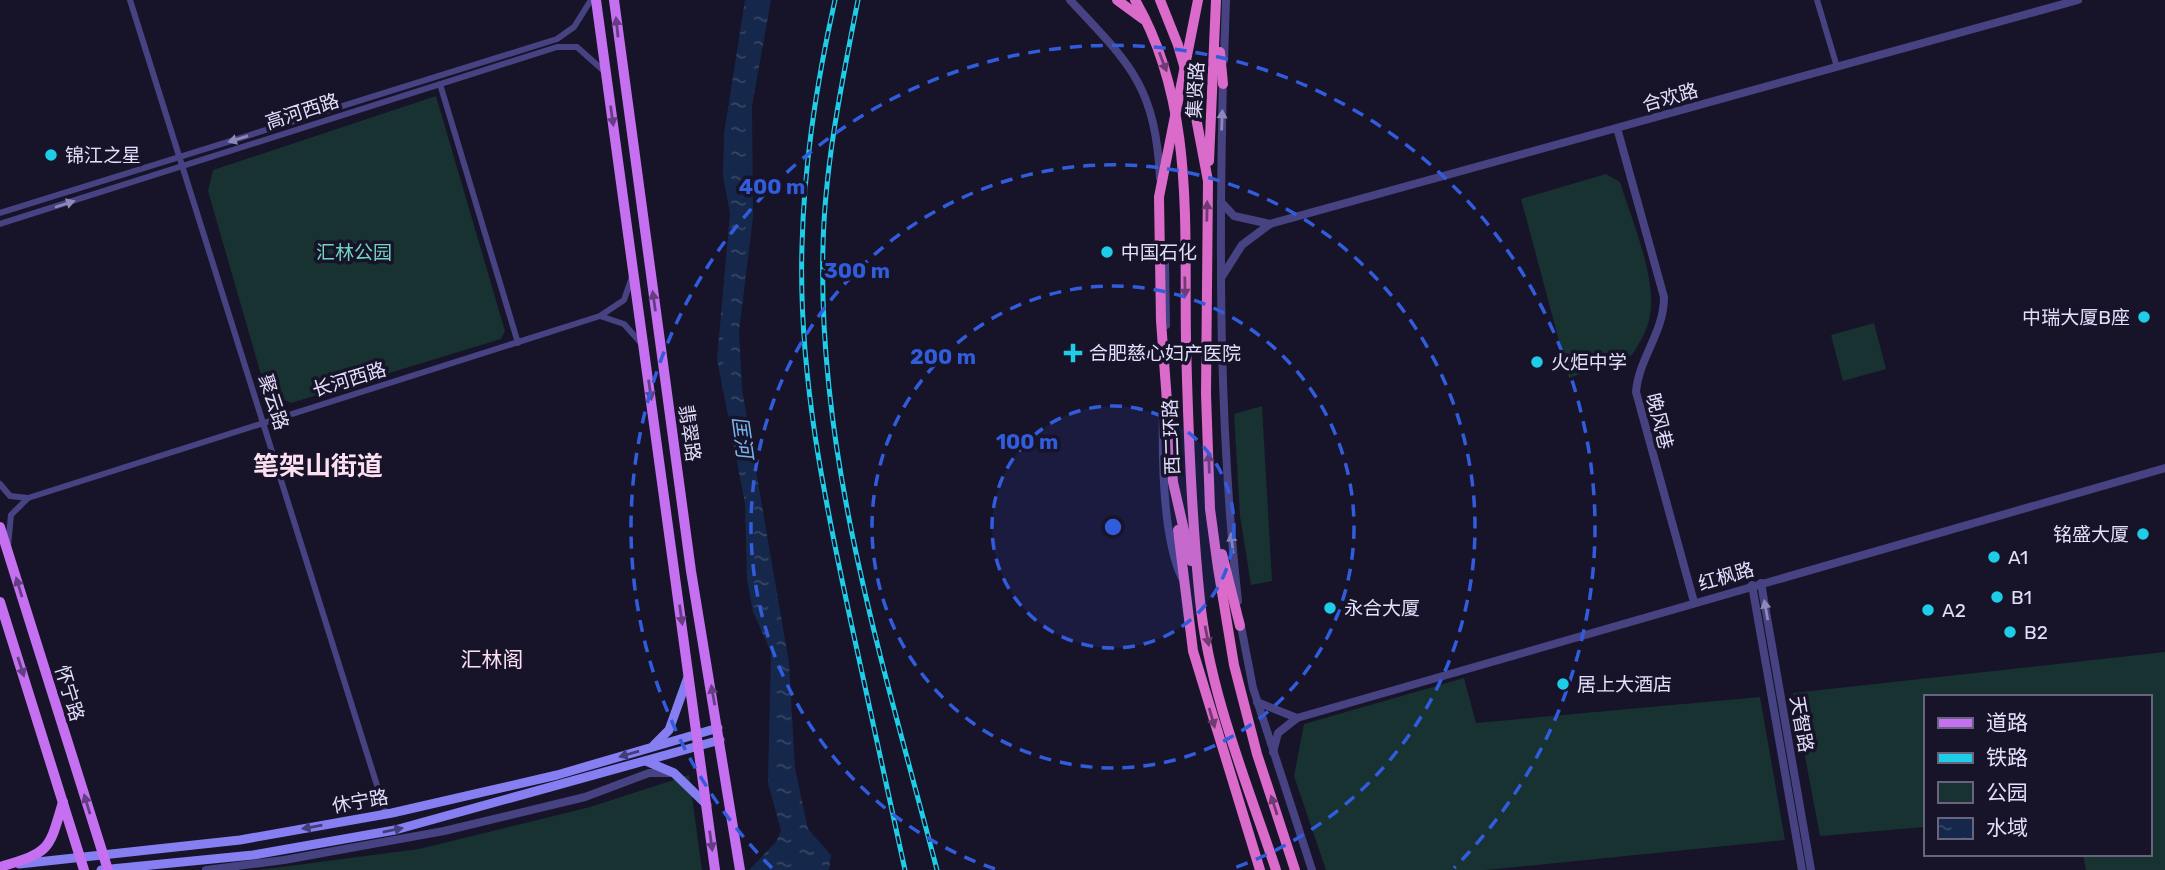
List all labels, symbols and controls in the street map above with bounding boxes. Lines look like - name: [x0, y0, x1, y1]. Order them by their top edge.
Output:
- one-way arrow: [612, 16, 623, 38]
- one-way arrow: [1157, 52, 1168, 73]
- street label: 集贤路: [1183, 61, 1208, 119]
- street label: 合欢路: [1640, 79, 1701, 116]
- street label: 高河西路: [262, 89, 342, 134]
- one-way arrow: [607, 105, 618, 127]
- one-way arrow: [1216, 109, 1228, 131]
- one-way arrow: [227, 134, 248, 145]
- place label: 锦江之星: [65, 144, 141, 167]
- marker: 锦江之星: [43, 147, 59, 163]
- text: 400 m: [739, 174, 805, 199]
- one-way arrow: [55, 198, 76, 208]
- one-way arrow: [1201, 199, 1213, 221]
- park label: 汇林公园: [316, 241, 392, 264]
- place label: 中国石化: [1121, 241, 1197, 264]
- marker: 中国石化: [1099, 244, 1115, 260]
- text: 300 m: [824, 258, 890, 283]
- one-way arrow: [1179, 276, 1191, 298]
- one-way arrow: [648, 290, 659, 312]
- place label: 中瑞大厦B座: [2022, 306, 2130, 329]
- marker: 中瑞大厦B座: [2136, 309, 2152, 325]
- place label: 合肥慈心妇产医院: [1089, 342, 1241, 365]
- marker: 合肥慈心妇产医院: [1063, 343, 1083, 363]
- text: 200 m: [910, 344, 976, 369]
- place label: 火炬中学: [1551, 351, 1627, 374]
- marker: 火炬中学: [1529, 354, 1545, 370]
- street label: 长河西路: [309, 357, 389, 402]
- street label: 聚云路: [254, 371, 293, 433]
- one-way arrow: [644, 379, 655, 401]
- street label: 晚风巷: [1641, 391, 1678, 452]
- street label: 西二环路: [1159, 399, 1184, 475]
- street label: 翡翠路: [674, 403, 705, 463]
- water label: 匡河: [727, 414, 758, 463]
- text: 100 m: [996, 429, 1058, 454]
- district label: 笔架山街道: [253, 451, 383, 482]
- one-way arrow: [1203, 451, 1215, 473]
- centre of rings: [1101, 515, 1125, 539]
- place label: 铭盛大厦: [2053, 523, 2129, 546]
- marker: 铭盛大厦: [2135, 526, 2151, 542]
- one-way arrow: [1226, 532, 1237, 554]
- place label: A1: [2008, 546, 2028, 569]
- marker: A1: [1986, 549, 2002, 565]
- street label: 红枫路: [1696, 558, 1757, 595]
- one-way arrow: [13, 576, 23, 597]
- place label: B1: [2011, 586, 2032, 609]
- marker: B1: [1989, 589, 2005, 605]
- place label: 永合大厦: [1344, 597, 1420, 620]
- one-way arrow: [1760, 599, 1771, 621]
- place label: A2: [1942, 599, 1966, 622]
- marker: 永合大厦: [1322, 600, 1338, 616]
- marker: A2: [1920, 602, 1936, 618]
- one-way arrow: [675, 605, 686, 627]
- place label: B2: [2024, 621, 2048, 644]
- marker: B2: [2002, 624, 2018, 640]
- one-way arrow: [1201, 625, 1212, 647]
- district label: 汇林阁: [461, 647, 524, 672]
- one-way arrow: [16, 657, 26, 678]
- street label: 怀宁路: [50, 663, 89, 724]
- place label: 居上大酒店: [1577, 673, 1672, 696]
- marker: 居上大酒店: [1555, 676, 1571, 692]
- one-way arrow: [707, 684, 718, 706]
- street label: 天智路: [1785, 694, 1818, 754]
- legend: [1924, 695, 2151, 856]
- one-way arrow: [1207, 708, 1217, 729]
- text: 道路: [1986, 710, 2028, 735]
- text: 铁路: [1986, 745, 2028, 770]
- one-way arrow: [618, 749, 639, 759]
- text: 公园: [1986, 780, 2028, 805]
- street label: 休宁路: [330, 785, 390, 818]
- one-way arrow: [81, 793, 91, 814]
- one-way arrow: [1268, 795, 1278, 816]
- text: 水域: [1986, 815, 2028, 840]
- one-way arrow: [301, 822, 323, 833]
- one-way arrow: [382, 824, 404, 835]
- one-way arrow: [706, 830, 717, 852]

